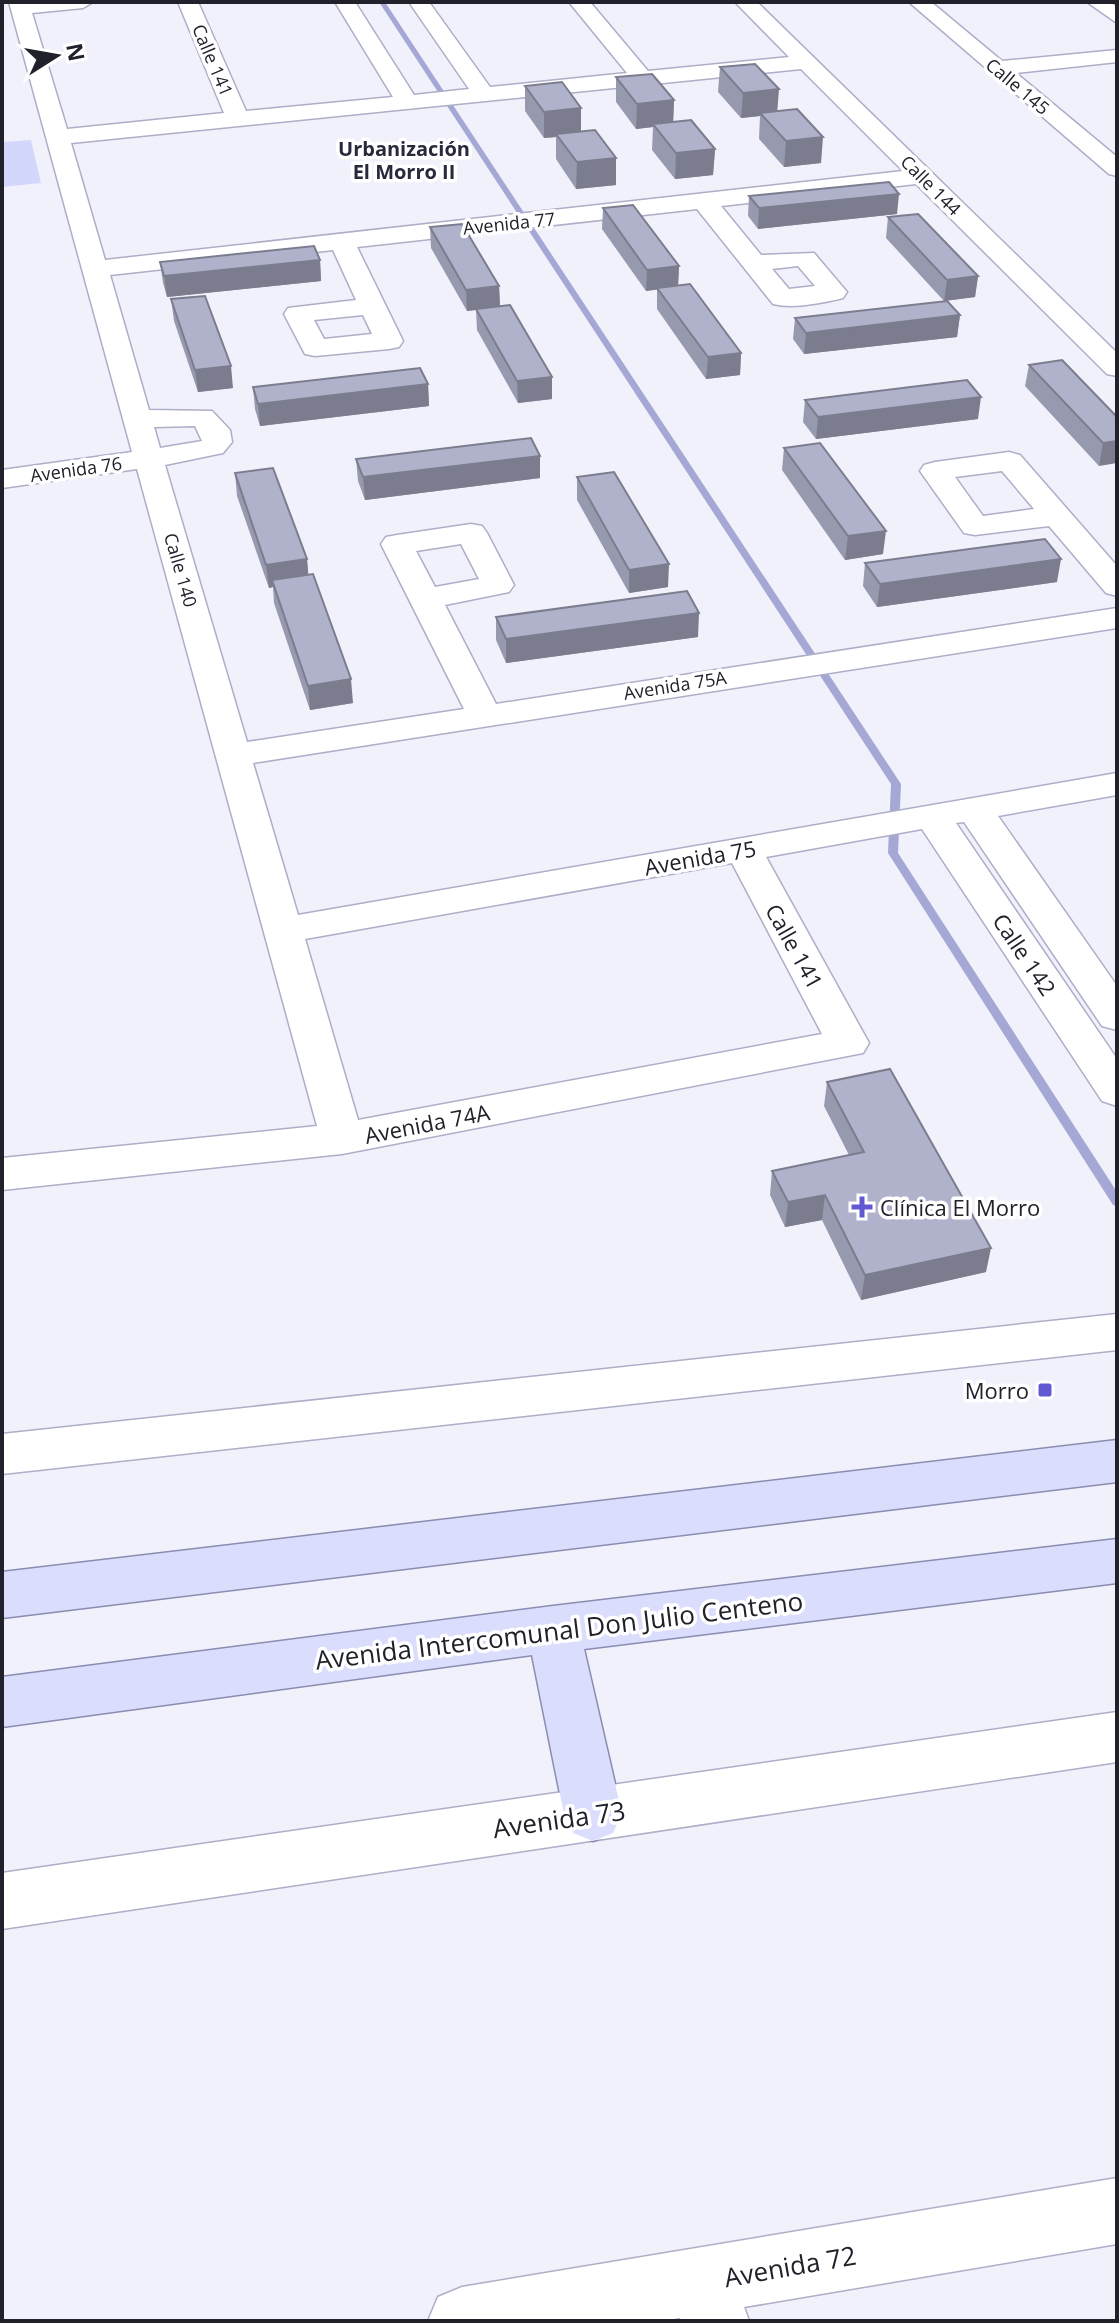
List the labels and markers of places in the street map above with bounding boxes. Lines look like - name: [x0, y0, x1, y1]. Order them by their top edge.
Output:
- place label: Clínica El Morro: [880, 1192, 1040, 1222]
- marker: Clínica El Morro: [851, 1196, 873, 1218]
- place label: Morro: [965, 1375, 1029, 1405]
- marker: Morro: [1036, 1381, 1054, 1399]

